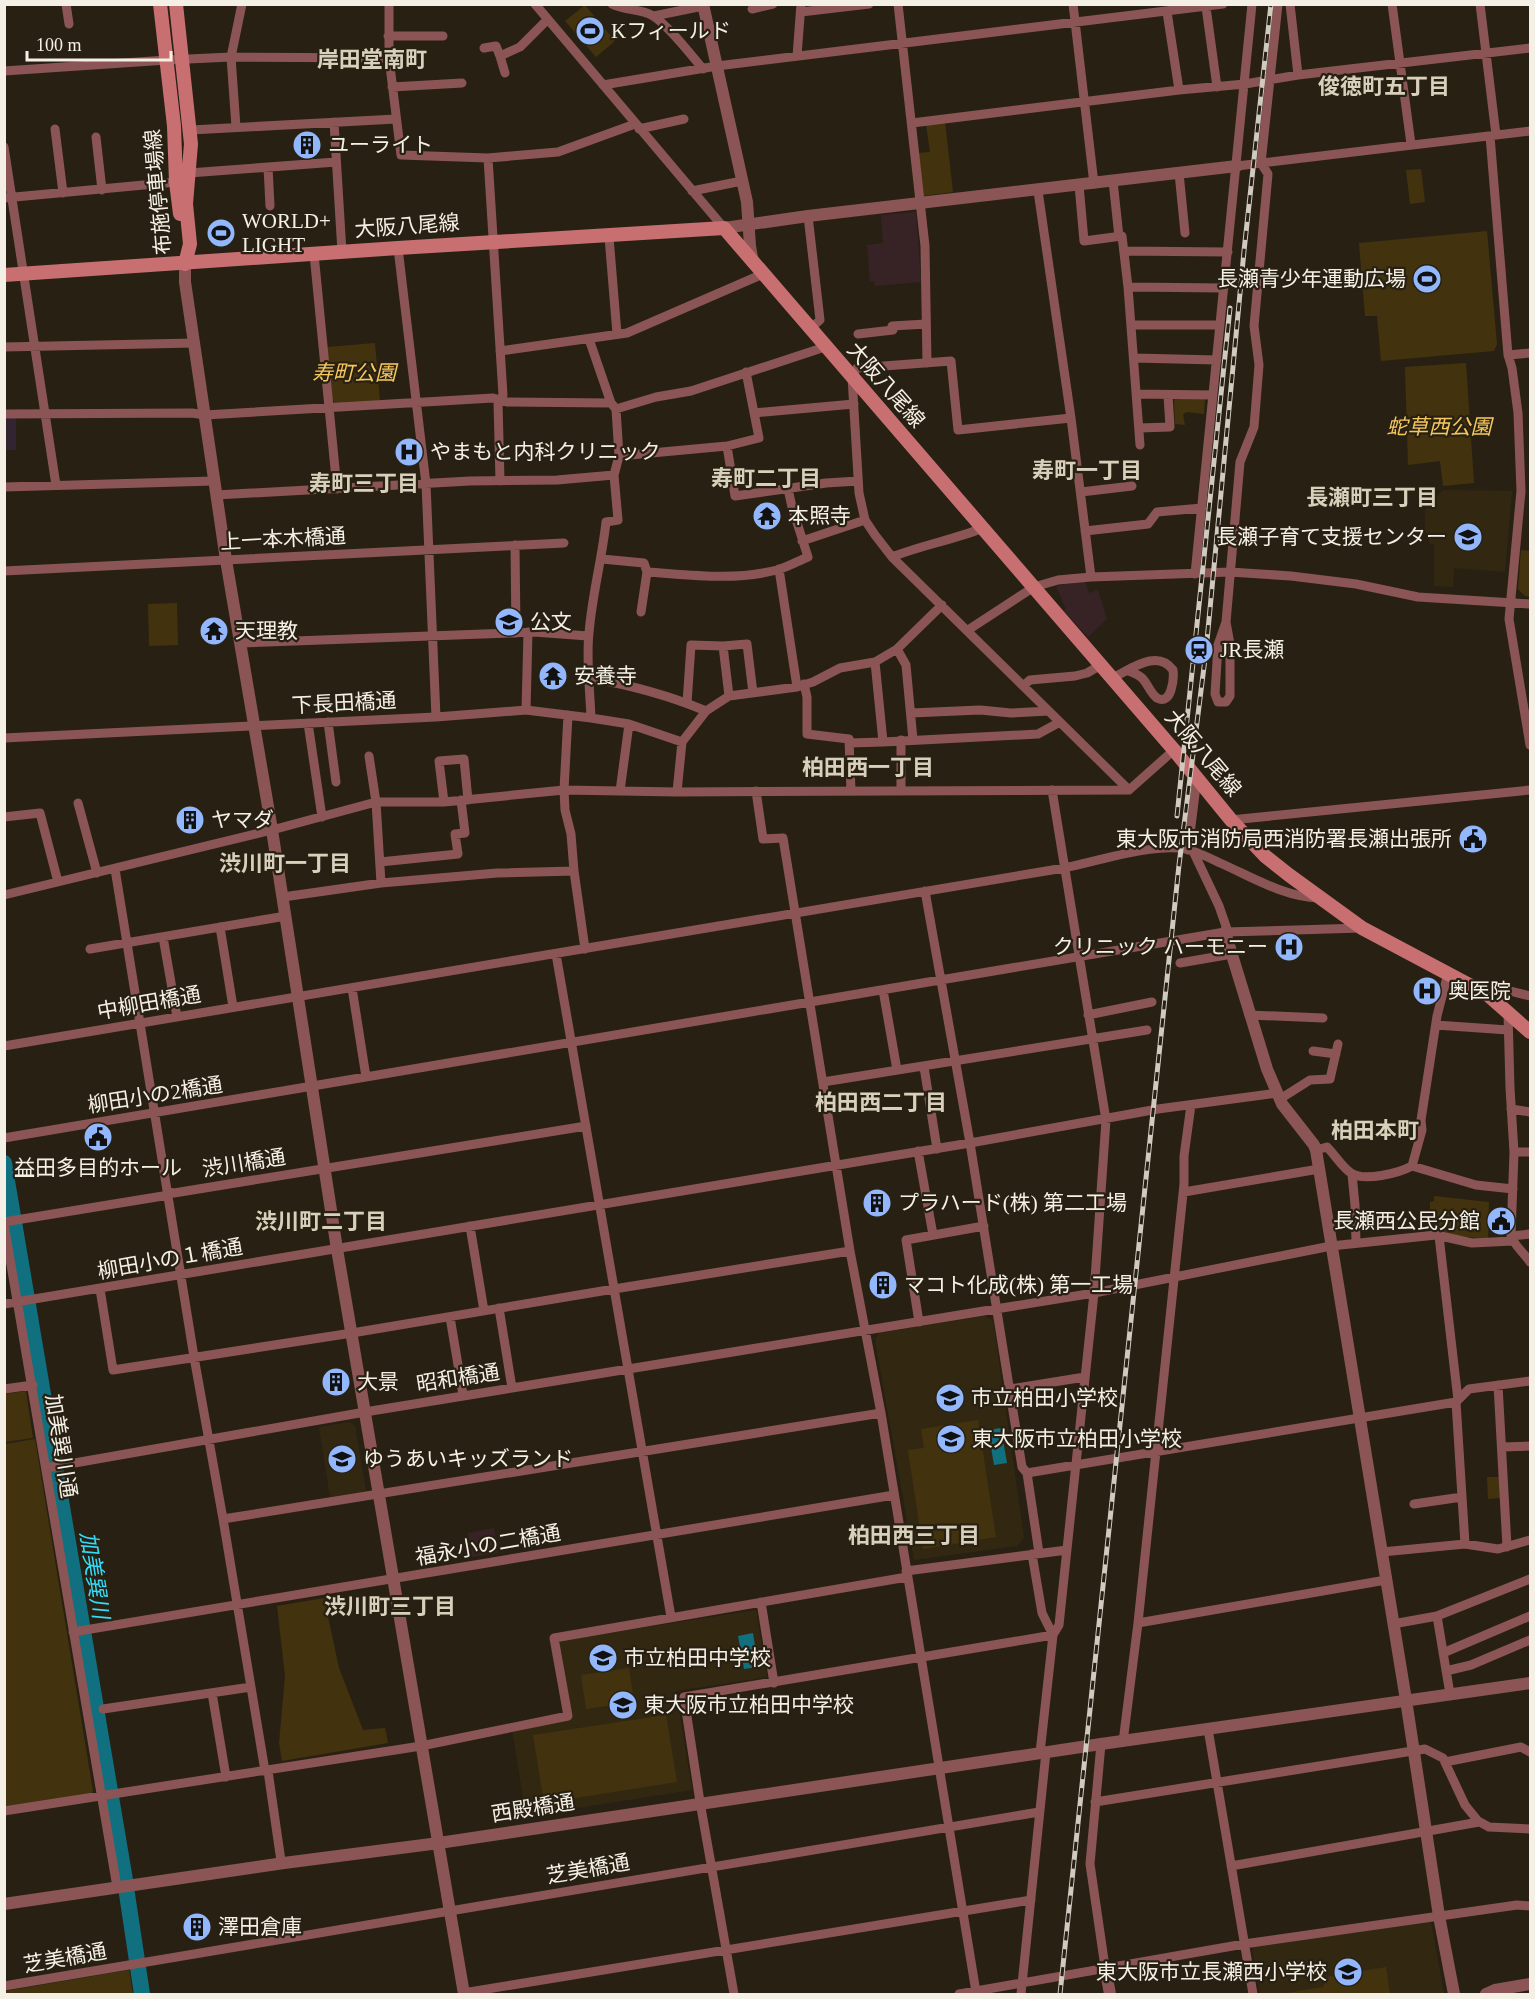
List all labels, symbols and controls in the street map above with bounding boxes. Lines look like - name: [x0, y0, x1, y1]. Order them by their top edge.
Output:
- sports icon: Kフィールド: [574, 15, 606, 47]
- place label: Kフィールド: [611, 19, 731, 43]
- scale bar: [27, 24, 171, 62]
- text: 100 m: [36, 35, 82, 55]
- district label: 岸田堂南町: [317, 47, 427, 72]
- district label: 俊徳町五丁目: [1318, 74, 1450, 99]
- street label: 布施停車場線: [141, 128, 175, 256]
- building icon: ユーライト: [291, 129, 323, 161]
- place label: ユーライト: [328, 133, 433, 157]
- place label: WORLD+ LIGHT: [242, 209, 331, 257]
- street label: 大阪八尾線: [354, 210, 460, 242]
- sports icon: WORLD+ LIGHT: [205, 217, 237, 249]
- sports icon: 長瀬青少年運動広場: [1411, 263, 1443, 295]
- place label: 長瀬青少年運動広場: [1217, 267, 1406, 291]
- street label: 大阪八尾線: [843, 338, 929, 432]
- park label: 寿町公園: [312, 361, 399, 385]
- park label: 蛇草西公園: [1387, 415, 1494, 439]
- hospital icon: やまもと内科クリニック: [393, 436, 425, 468]
- place label: やまもと内科クリニック: [430, 440, 661, 464]
- district label: 寿町一丁目: [1032, 458, 1142, 483]
- district label: 寿町二丁目: [711, 466, 821, 491]
- district label: 寿町三丁目: [309, 471, 419, 496]
- district label: 長瀬町三丁目: [1306, 485, 1438, 510]
- temple icon: 本照寺: [751, 500, 783, 532]
- place label: 本照寺: [788, 504, 851, 528]
- school or university icon: 長瀬子育て支援センター: [1452, 521, 1484, 553]
- street label: 上一本木橋通: [219, 524, 347, 554]
- place label: 長瀬子育て支援センター: [1216, 525, 1447, 549]
- school or university icon: 公文: [493, 606, 525, 638]
- place label: 公文: [530, 610, 572, 634]
- temple icon: 天理教: [198, 615, 230, 647]
- place label: 天理教: [235, 619, 298, 643]
- station icon: JR長瀬: [1183, 634, 1215, 666]
- place label: JR長瀬: [1220, 638, 1284, 662]
- temple icon: 安養寺: [537, 660, 569, 692]
- place label: 安養寺: [574, 664, 637, 688]
- street label: 下長田橋通: [291, 688, 397, 718]
- street label: 大阪八尾線: [1160, 705, 1246, 801]
- district label: 柏田西一丁目: [802, 755, 934, 780]
- building icon: ヤマダ: [174, 804, 206, 836]
- place label: ヤマダ: [211, 808, 274, 832]
- public building icon: 東大阪市消防局西消防署長瀬出張所: [1457, 823, 1489, 855]
- place label: 東大阪市消防局西消防署長瀬出張所: [1116, 827, 1452, 851]
- district label: 渋川町一丁目: [219, 851, 351, 876]
- hospital icon: クリニック ハーモニー: [1273, 931, 1305, 963]
- place label: クリニック ハーモニー: [1053, 935, 1268, 959]
- hospital icon: 奥医院: [1411, 975, 1443, 1007]
- place label: 奥医院: [1448, 979, 1511, 1003]
- street label: 中柳田橋通: [95, 982, 203, 1024]
- street label: 柳田小の2橋通: [86, 1072, 224, 1118]
- district label: 柏田西二丁目: [815, 1090, 947, 1115]
- district label: 柏田本町: [1331, 1118, 1419, 1143]
- public building icon: 益田多目的ホール: [82, 1121, 114, 1153]
- street label: 渋川橋通: [201, 1145, 287, 1181]
- place label: 益田多目的ホール: [14, 1156, 182, 1180]
- building icon: プラハード(株) 第二工場: [861, 1187, 893, 1219]
- place label: プラハード(株) 第二工場: [898, 1191, 1127, 1215]
- public building icon: 長瀬西公民分館: [1485, 1205, 1517, 1237]
- district label: 渋川町二丁目: [255, 1209, 387, 1234]
- place label: 長瀬西公民分館: [1333, 1209, 1480, 1233]
- street label: 柳田小の１橋通: [96, 1234, 244, 1284]
- building icon: マコト化成(株) 第一工場: [867, 1269, 899, 1301]
- place label: マコト化成(株) 第一工場: [904, 1273, 1133, 1297]
- street label: 昭和橋通: [415, 1360, 501, 1396]
- building icon: 大景: [320, 1366, 352, 1398]
- place label: 大景: [357, 1370, 399, 1394]
- school or university icon: 市立柏田小学校: [934, 1382, 966, 1414]
- place label: 市立柏田小学校: [971, 1386, 1118, 1410]
- street label: 加美巽川通: [41, 1392, 81, 1500]
- school or university icon: 東大阪市立柏田小学校: [935, 1423, 967, 1455]
- place label: 東大阪市立柏田小学校: [972, 1427, 1182, 1451]
- school or university icon: ゆうあいキッズランド: [326, 1443, 358, 1475]
- place label: ゆうあいキッズランド: [363, 1447, 573, 1471]
- street label: 福永小の二橋通: [414, 1520, 562, 1570]
- district label: 柏田西三丁目: [848, 1523, 980, 1548]
- water label: 加美巽川: [75, 1530, 114, 1622]
- district label: 渋川町三丁目: [324, 1594, 456, 1619]
- school or university icon: 市立柏田中学校: [587, 1642, 619, 1674]
- place label: 市立柏田中学校: [624, 1646, 771, 1670]
- school or university icon: 東大阪市立柏田中学校: [607, 1689, 639, 1721]
- place label: 東大阪市立柏田中学校: [644, 1693, 854, 1717]
- street label: 西殿橋通: [490, 1790, 576, 1826]
- street label: 芝美橋通: [545, 1850, 631, 1888]
- building icon: 澤田倉庫: [181, 1911, 213, 1943]
- place label: 澤田倉庫: [218, 1915, 302, 1939]
- street label: 芝美橋通: [22, 1939, 108, 1977]
- school or university icon: 東大阪市立長瀬西小学校: [1332, 1956, 1364, 1988]
- place label: 東大阪市立長瀬西小学校: [1096, 1960, 1327, 1984]

